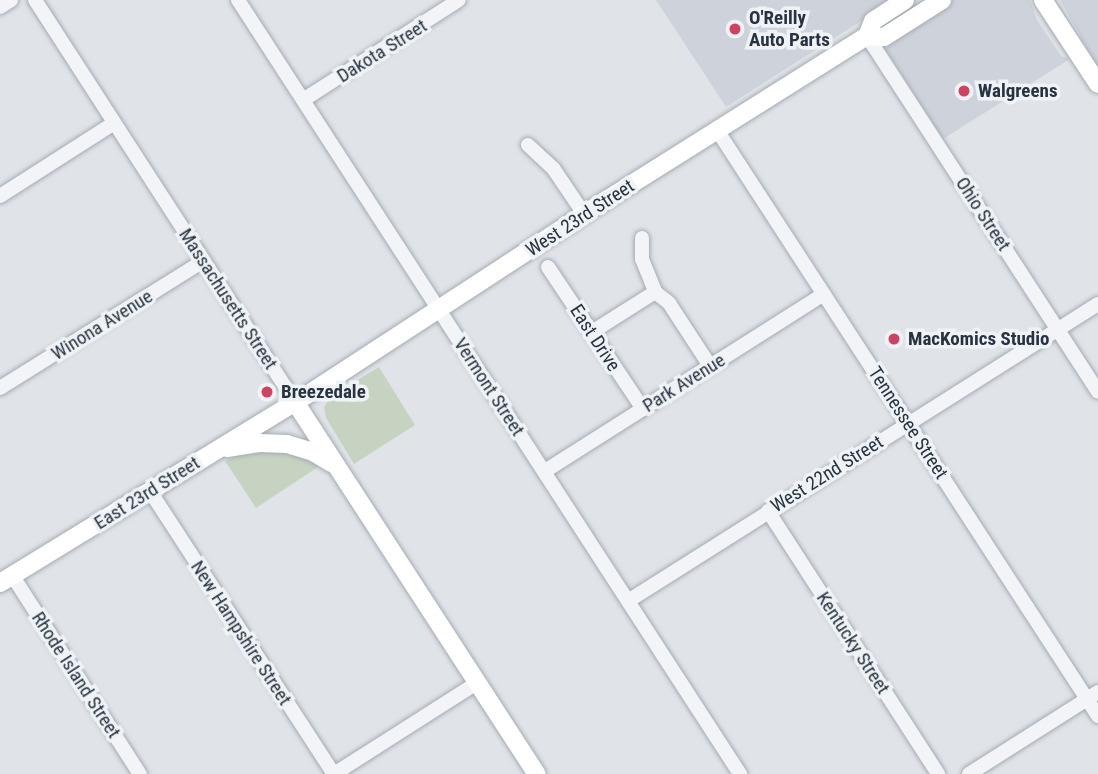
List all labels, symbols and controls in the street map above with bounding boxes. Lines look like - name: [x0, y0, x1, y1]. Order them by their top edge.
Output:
- place label: O'Reilly Auto Parts: [749, 7, 830, 51]
- street label: Dakota Street: [333, 14, 431, 88]
- marker: O'Reilly Auto Parts: [727, 21, 743, 37]
- place label: Walgreens: [978, 80, 1058, 102]
- marker: Walgreens: [956, 83, 972, 99]
- street label: Ohio Street: [951, 173, 1015, 255]
- street label: West 23rd Street: [522, 175, 638, 261]
- street label: Massachusetts Street: [174, 224, 282, 374]
- street label: Winona Avenue: [47, 285, 157, 365]
- street label: East Drive: [565, 300, 625, 376]
- place label: MacKomics Studio: [908, 328, 1050, 350]
- marker: MacKomics Studio: [886, 331, 902, 347]
- street label: Vermont Street: [449, 334, 529, 440]
- street label: Park Avenue: [639, 349, 729, 417]
- street label: Tennessee Street: [863, 363, 953, 483]
- place label: Breezedale: [281, 381, 366, 403]
- marker: Breezedale: [259, 384, 275, 400]
- street label: West 22nd Street: [767, 430, 887, 518]
- street label: East 23rd Street: [90, 452, 204, 534]
- street label: New Hampshire Street: [186, 557, 296, 709]
- street label: Kentucky Street: [812, 588, 894, 698]
- street label: Rhode Island Street: [27, 608, 125, 742]

